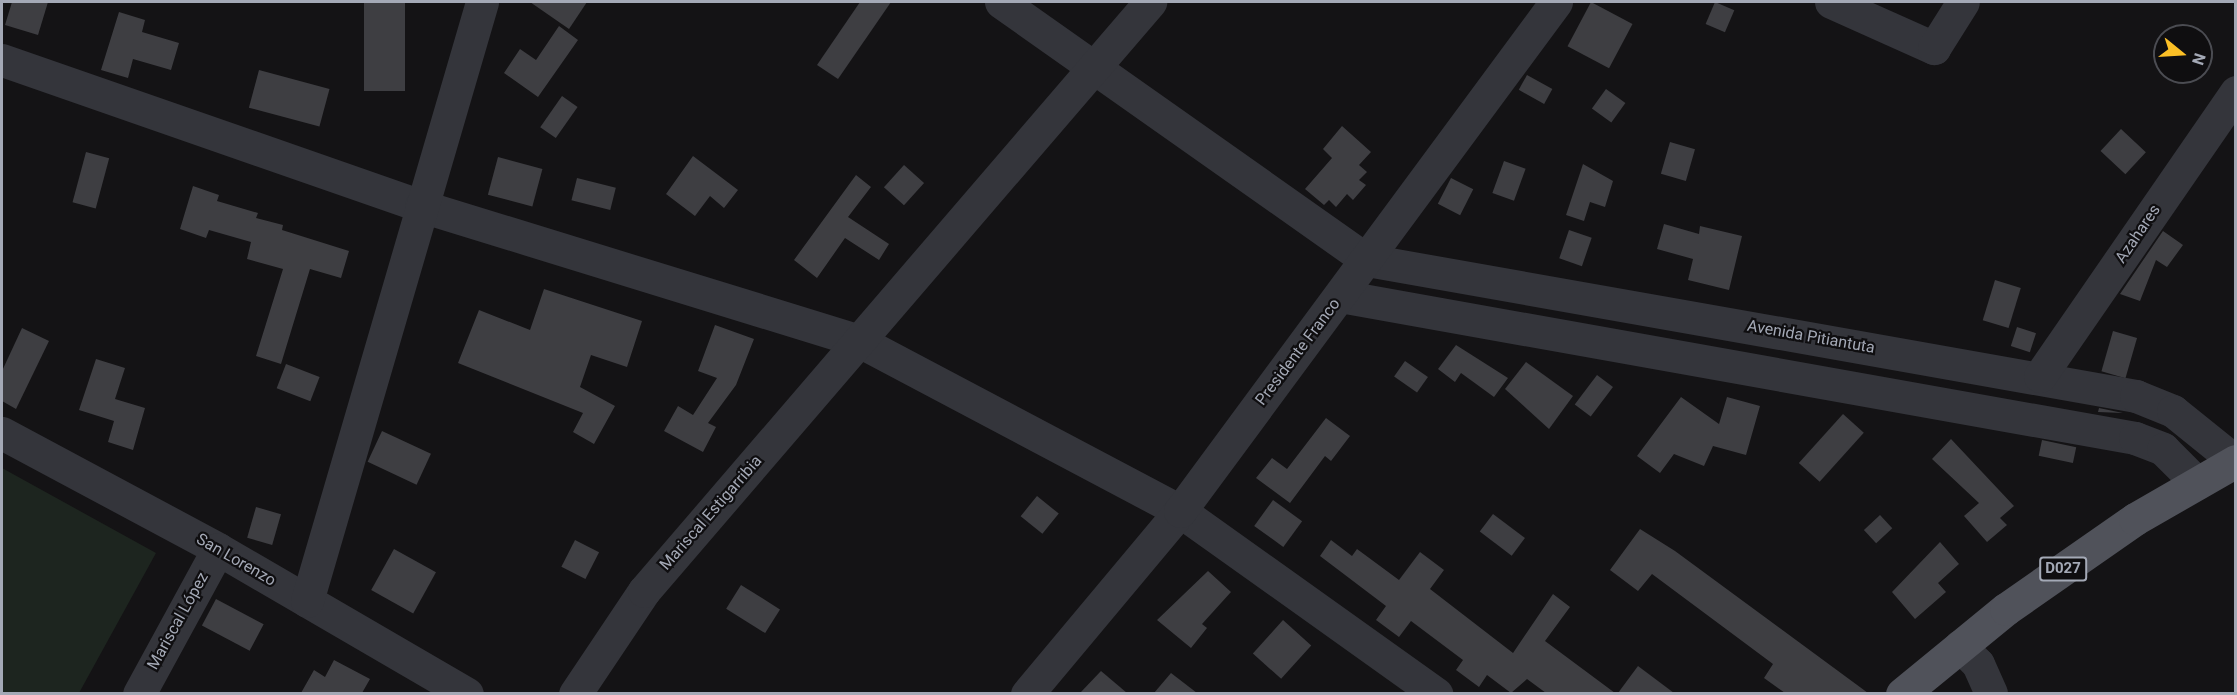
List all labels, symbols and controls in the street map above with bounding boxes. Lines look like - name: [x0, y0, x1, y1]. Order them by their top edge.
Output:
- north arrow: [2153, 24, 2213, 84]
- text: N: [2188, 51, 2209, 67]
- street label: Azahares: [2111, 201, 2165, 267]
- street label: Presidente Franco: [1252, 295, 1344, 409]
- street label: Avenida Pitiantuta: [1746, 316, 1876, 358]
- street label: Mariscal Estigarribia: [656, 452, 766, 574]
- street label: San Lorenzo: [193, 530, 279, 590]
- road number: D027: [2039, 557, 2087, 581]
- street label: Mariscal López: [143, 569, 213, 673]

